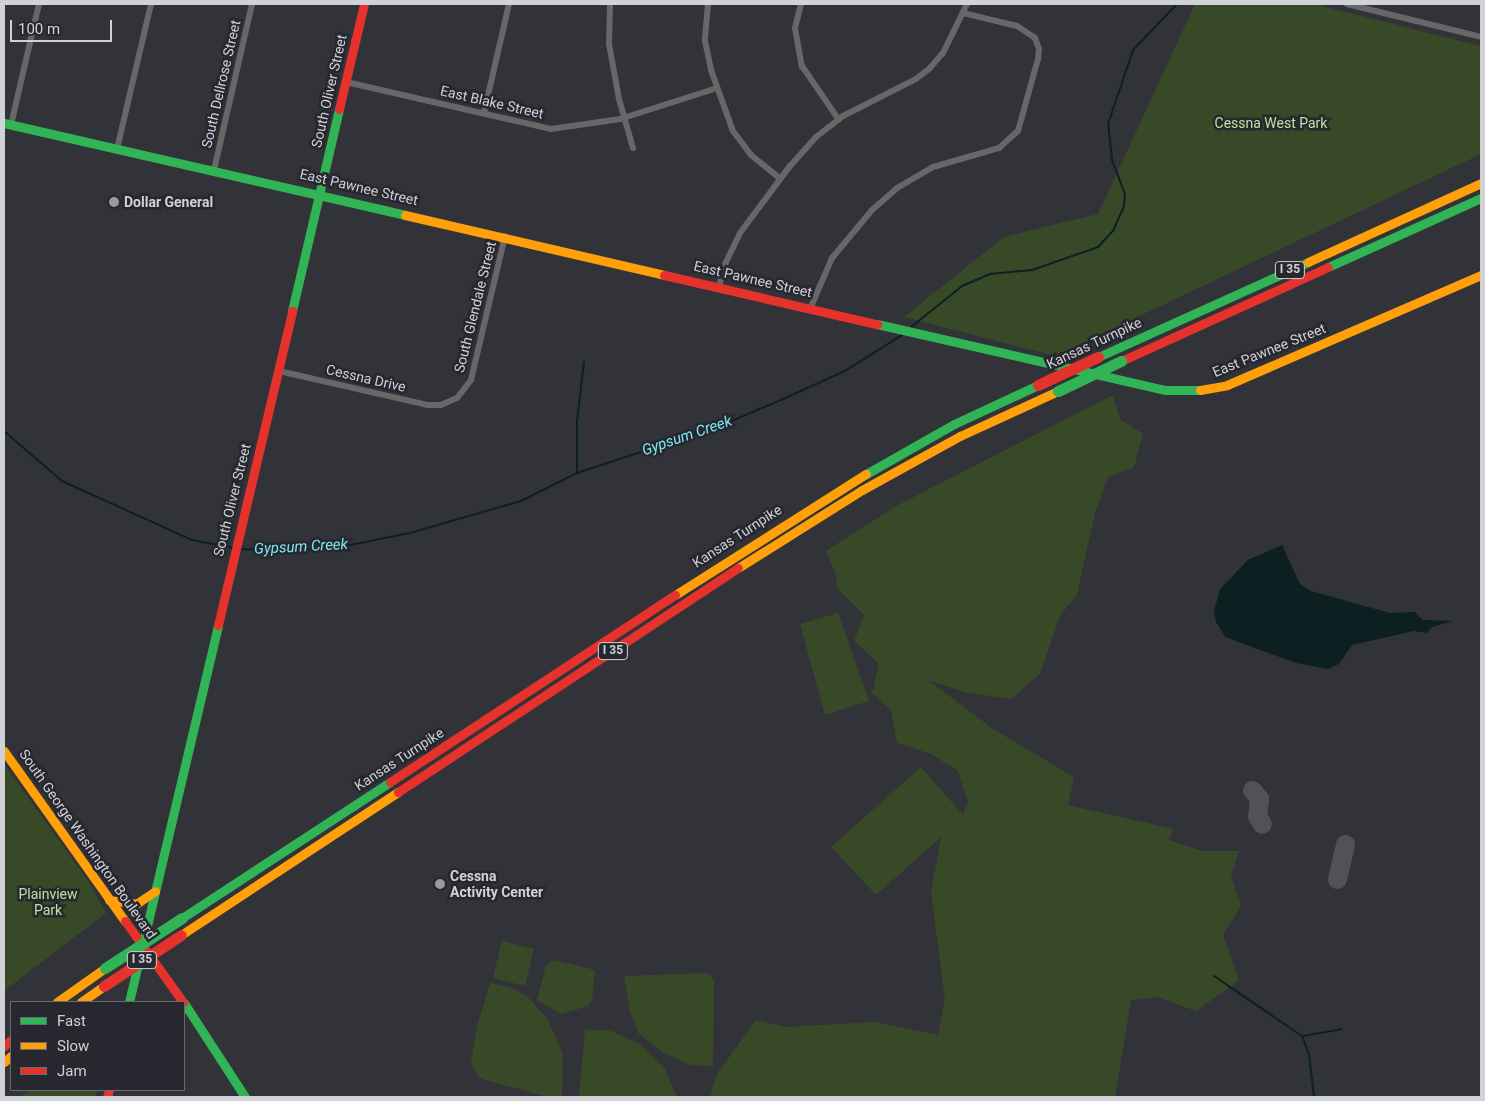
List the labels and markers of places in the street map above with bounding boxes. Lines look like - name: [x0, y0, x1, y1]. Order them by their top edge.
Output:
- place label: Dollar General: [124, 194, 213, 210]
- marker: Dollar General: [108, 196, 120, 208]
- place label: Cessna Activity Center: [450, 868, 543, 900]
- marker: Cessna Activity Center: [434, 878, 446, 890]

